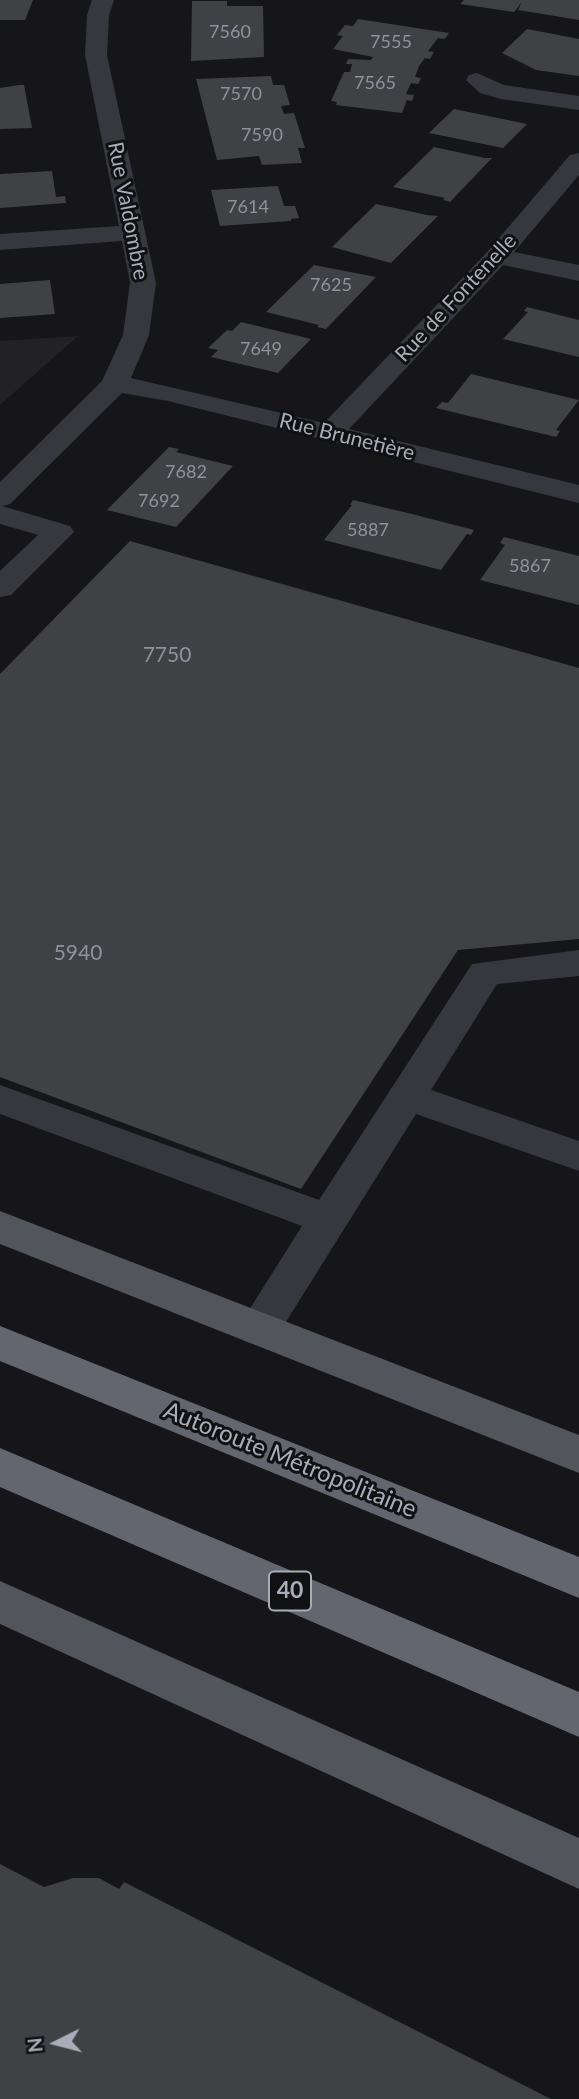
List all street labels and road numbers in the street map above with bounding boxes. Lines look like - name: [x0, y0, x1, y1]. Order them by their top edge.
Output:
- street label: Rue Valdombre: [102, 140, 154, 282]
- street label: Rue de Fontenelle: [390, 229, 522, 367]
- street label: Rue Brunetière: [277, 408, 417, 466]
- street label: Autoroute Métropolitaine: [159, 1396, 421, 1524]
- road number: 40: [269, 1572, 311, 1610]

